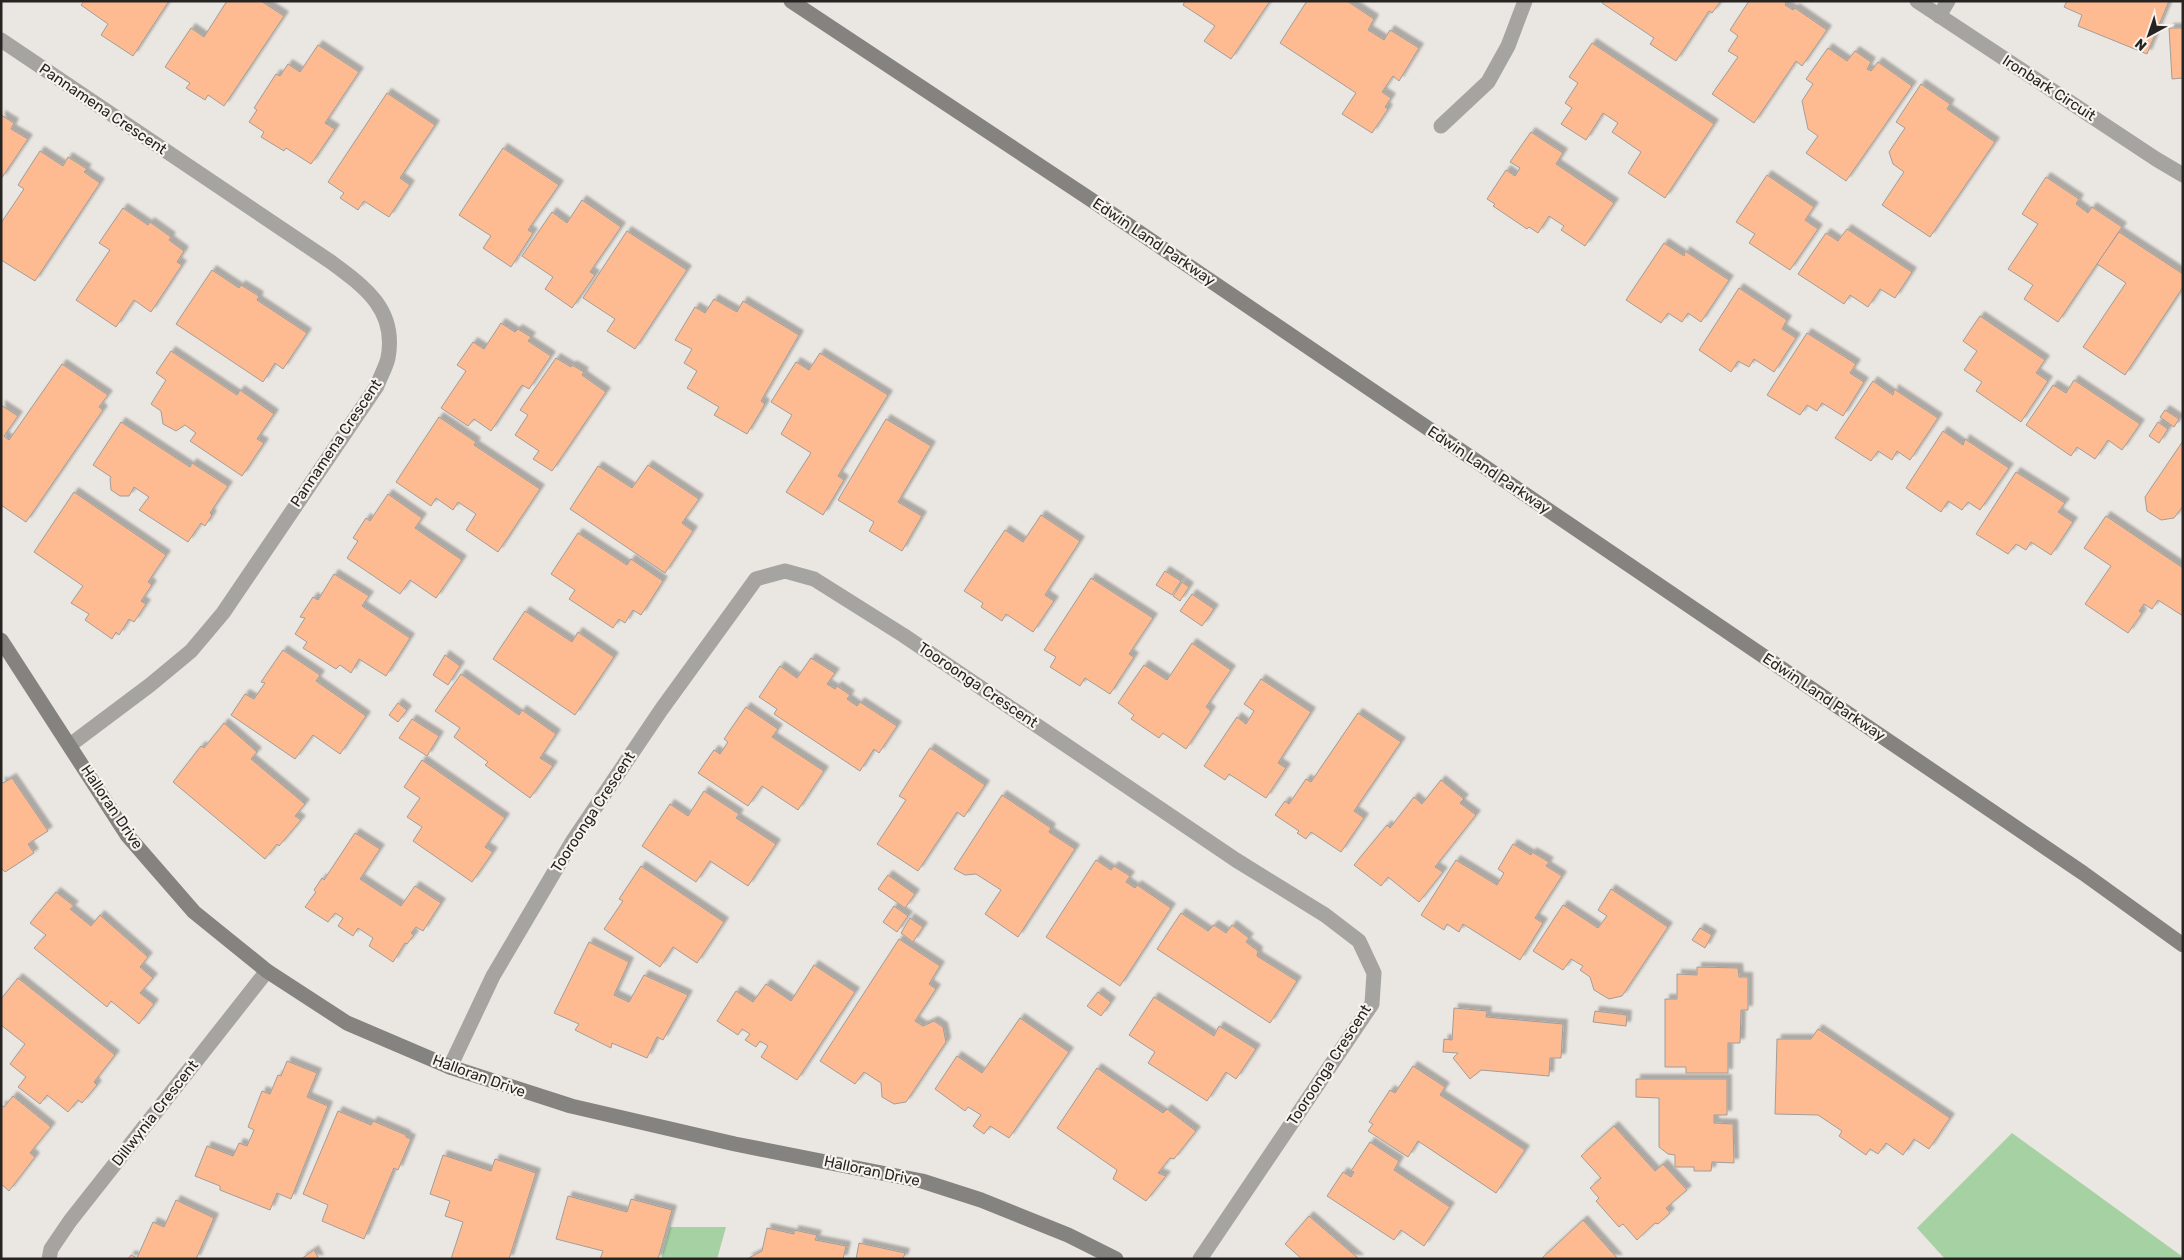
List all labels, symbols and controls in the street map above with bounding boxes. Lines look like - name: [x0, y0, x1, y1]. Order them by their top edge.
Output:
- north arrow: [2124, 10, 2174, 60]
- text: N: [2132, 35, 2150, 54]
- street label: Ironbark Circuit: [1999, 51, 2099, 125]
- street label: Pannamena Crescent: [36, 60, 170, 159]
- street label: Edwin Land Parkway: [1089, 194, 1219, 290]
- street label: Pannamena Crescent: [287, 376, 386, 510]
- street label: Edwin Land Parkway: [1424, 422, 1554, 518]
- street label: Tooroonga Crescent: [915, 638, 1041, 732]
- street label: Edwin Land Parkway: [1759, 649, 1889, 745]
- street label: Tooroonga Crescent: [547, 748, 639, 876]
- street label: Halloran Drive: [77, 761, 147, 853]
- street label: Tooroonga Crescent: [1283, 1001, 1375, 1129]
- street label: Halloran Drive: [430, 1051, 528, 1101]
- street label: Dillwynia Crescent: [108, 1056, 202, 1170]
- street label: Halloran Drive: [822, 1152, 922, 1190]

